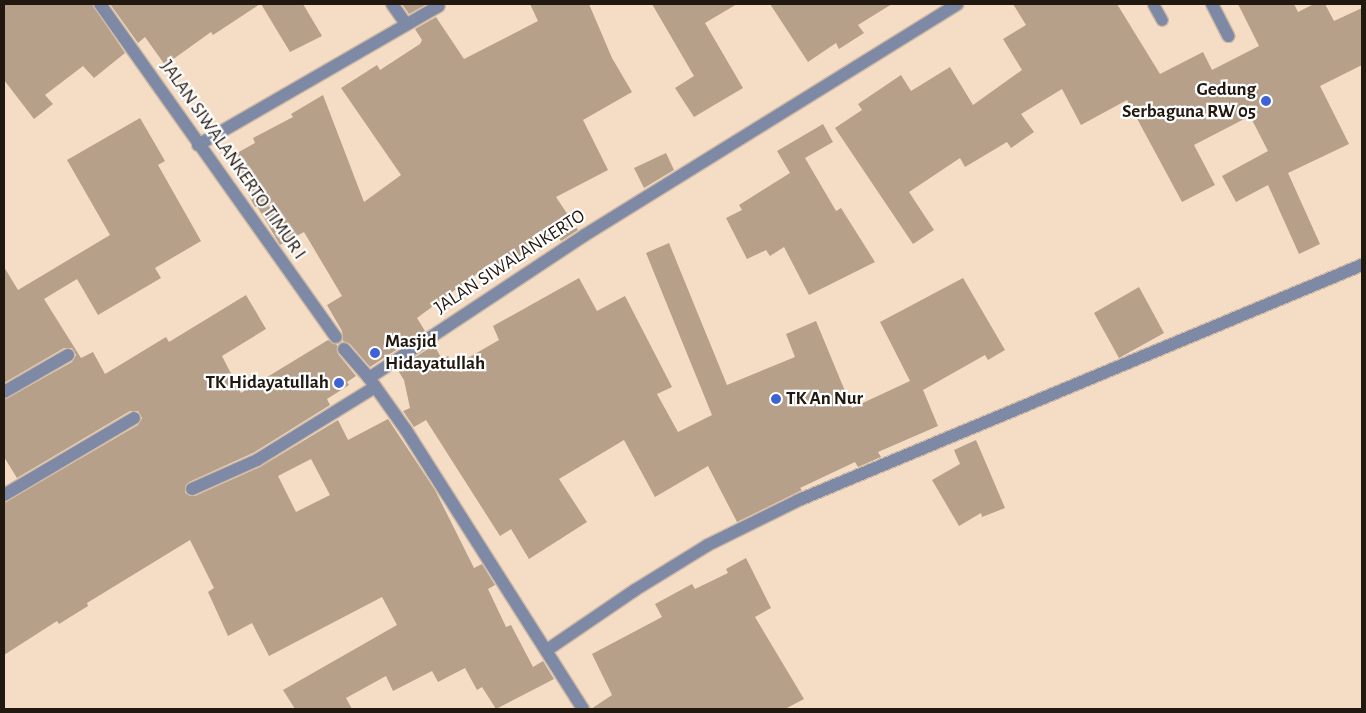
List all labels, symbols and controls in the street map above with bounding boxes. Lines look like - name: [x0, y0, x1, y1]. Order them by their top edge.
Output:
- street label: JALAN SIWALANKERTO TIMUR I: [155, 56, 311, 264]
- place label: Gedung Serbaguna RW 05: [1122, 79, 1256, 123]
- marker: Gedung Serbaguna RW 05: [1260, 95, 1272, 107]
- street label: JALAN SIWALANKERTO: [430, 205, 590, 319]
- place label: Masjid Hidayatullah: [385, 331, 485, 375]
- marker: Masjid Hidayatullah: [369, 347, 381, 359]
- place label: TK Hidayatullah: [205, 372, 329, 394]
- marker: TK Hidayatullah: [333, 377, 345, 389]
- place label: TK An Nur: [786, 388, 863, 410]
- marker: TK An Nur: [770, 393, 782, 405]

